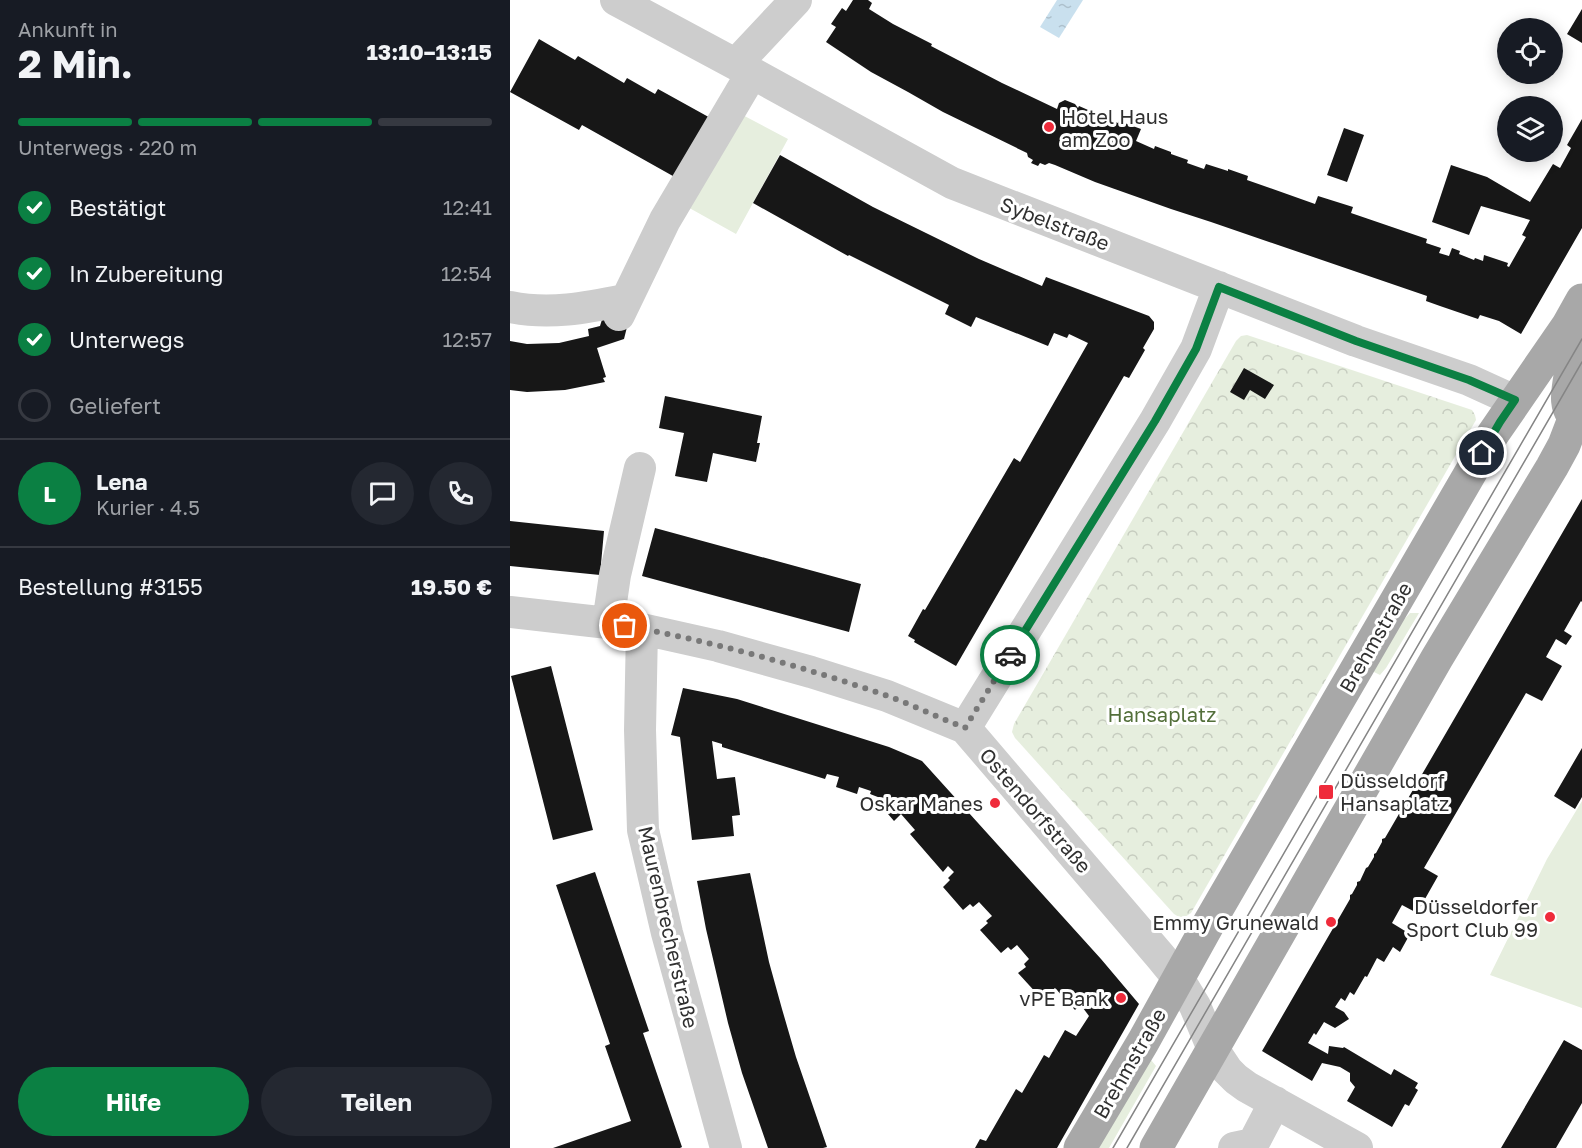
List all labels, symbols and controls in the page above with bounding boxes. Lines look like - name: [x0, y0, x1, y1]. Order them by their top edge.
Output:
- text: Ankunft in: [18, 17, 118, 41]
- map controls: [1497, 18, 1563, 162]
- button: locate: [1497, 18, 1563, 84]
- text: 13:10–13:15: [366, 38, 492, 65]
- text: 2 Min.: [18, 40, 133, 87]
- button: layers: [1497, 96, 1563, 162]
- place label: Hotel Haus am Zoo: [1061, 104, 1168, 151]
- marker: Hotel Haus am Zoo: [1042, 120, 1056, 134]
- text: Unterwegs · 220 m: [18, 135, 197, 159]
- icon: check: [18, 191, 51, 224]
- street label: Sybelstraße: [997, 191, 1113, 255]
- text: Bestätigt: [69, 194, 166, 221]
- text: 12:41: [443, 195, 492, 219]
- icon: check: [18, 257, 51, 290]
- text: In Zubereitung: [69, 260, 224, 287]
- text: 12:54: [441, 261, 492, 285]
- icon: check: [18, 323, 51, 356]
- text: Unterwegs: [69, 326, 185, 353]
- text: 12:57: [443, 327, 492, 351]
- text: Geliefert: [69, 392, 161, 419]
- pin: [1456, 427, 1507, 478]
- icon: home: [1465, 436, 1498, 469]
- button: chat: [351, 462, 414, 525]
- button: phone: [429, 462, 492, 525]
- text: Lena: [96, 468, 148, 495]
- text: L: [43, 480, 56, 507]
- text: Kurier · 4.5: [96, 495, 200, 519]
- text: Bestellung #3155: [18, 573, 203, 600]
- text: 19.50 €: [411, 573, 492, 600]
- street label: Brehmstraße: [1334, 578, 1416, 696]
- pin: [599, 600, 650, 651]
- icon: bag: [608, 609, 641, 642]
- courier: [980, 625, 1040, 685]
- icon: car: [994, 639, 1027, 672]
- park label: Hansaplatz: [1107, 702, 1217, 726]
- street label: Ostendorfstraße: [975, 743, 1097, 877]
- place label: Düsseldorf Hansaplatz: [1340, 768, 1449, 815]
- marker: Düsseldorf Hansaplatz: [1317, 783, 1335, 801]
- place label: Oskar Manes: [859, 791, 983, 815]
- marker: Oskar Manes: [988, 796, 1002, 810]
- street label: Maurenbrecherstraße: [634, 823, 704, 1031]
- place label: Düsseldorfer Sport Club 99: [1406, 894, 1538, 941]
- place label: Emmy Grunewald: [1152, 910, 1319, 934]
- marker: Düsseldorfer Sport Club 99: [1543, 910, 1557, 924]
- marker: Emmy Grunewald: [1324, 915, 1338, 929]
- place label: vPE Bank: [1019, 986, 1109, 1010]
- marker: vPE Bank: [1114, 991, 1128, 1005]
- street label: Brehmstraße: [1088, 1004, 1170, 1122]
- button: Hilfe: [18, 1067, 249, 1136]
- button: Teilen: [261, 1067, 492, 1136]

